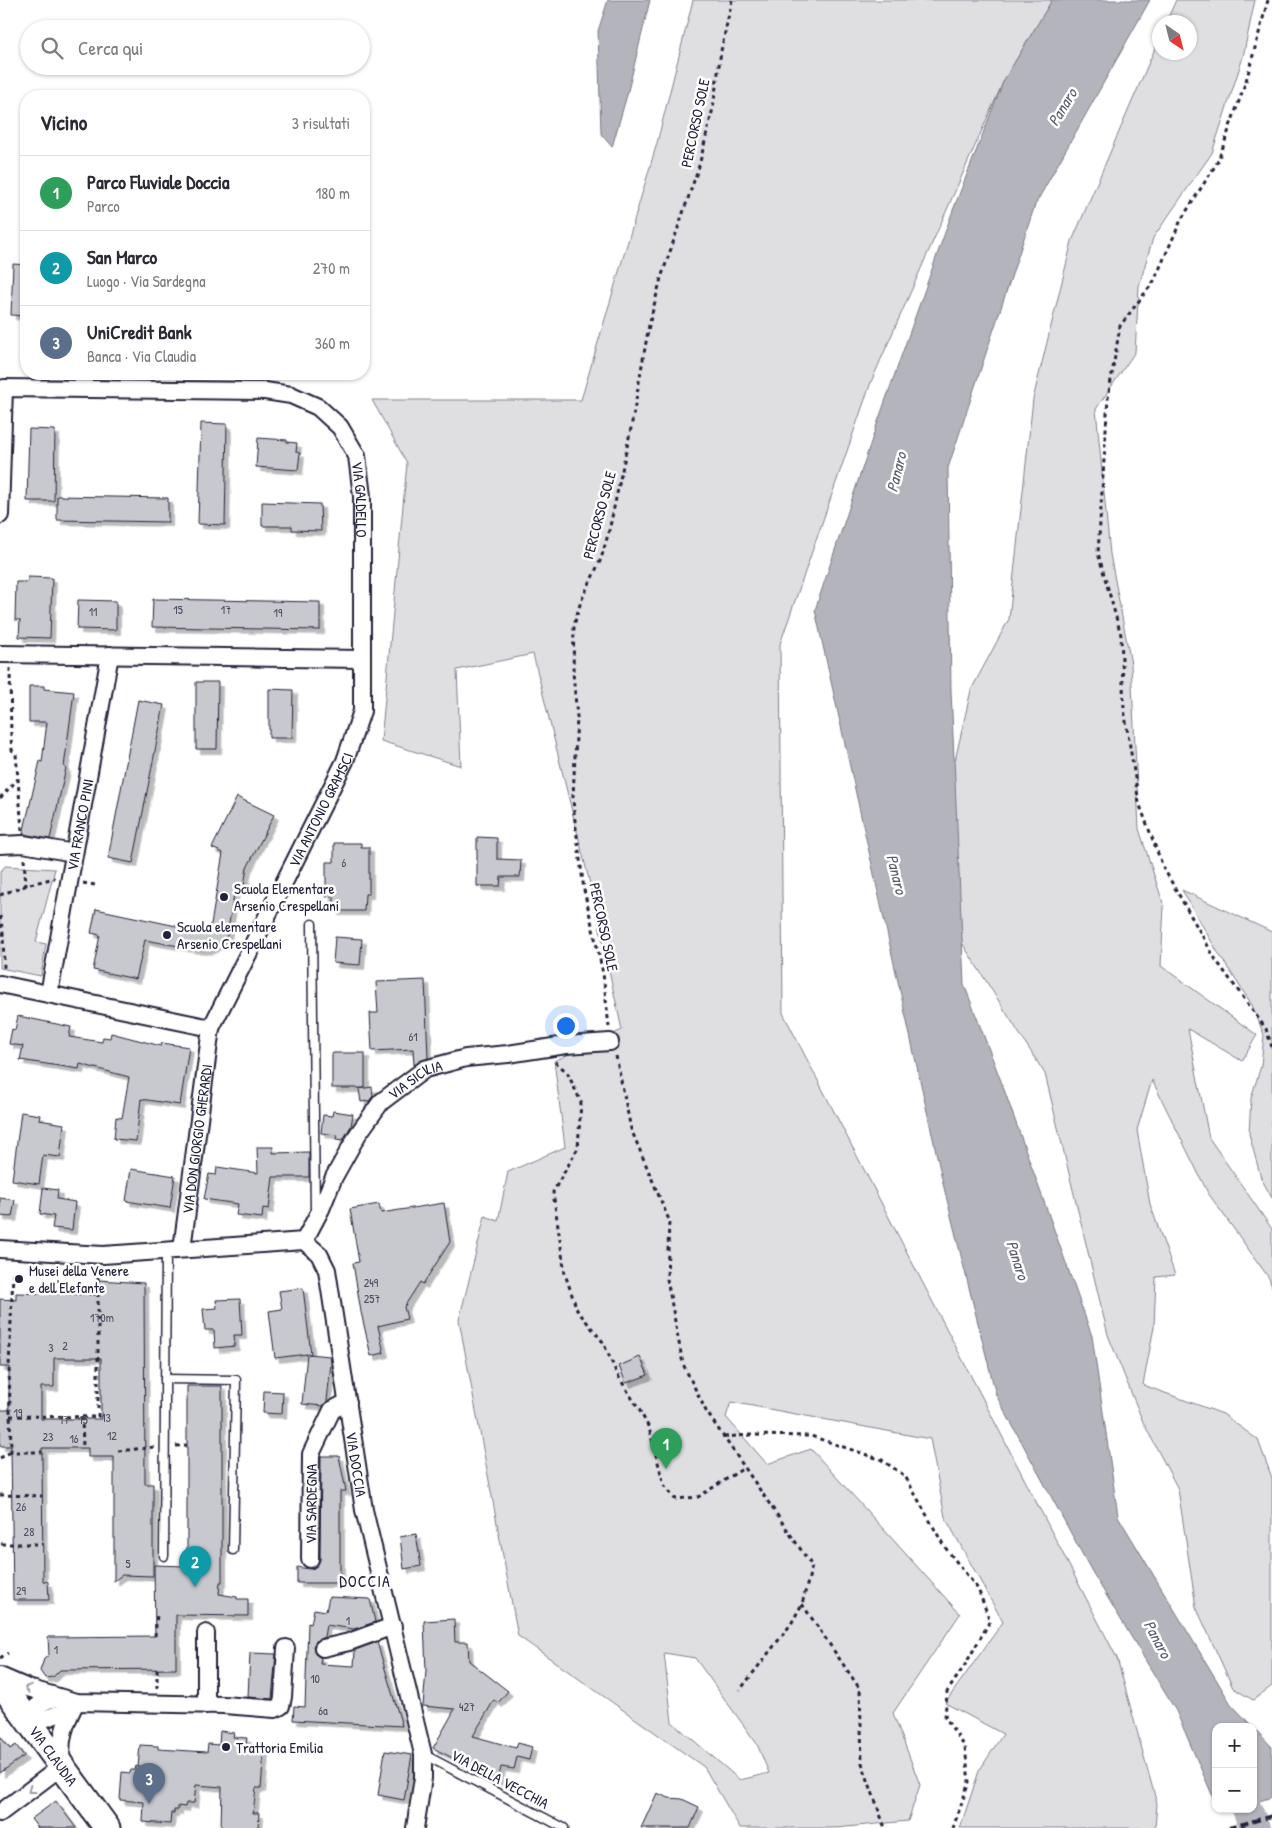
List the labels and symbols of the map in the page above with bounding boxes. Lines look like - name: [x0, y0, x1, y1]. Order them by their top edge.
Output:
- north arrow: [1152, 15, 1197, 60]
- street label: PERCORSO SOLE: [675, 76, 715, 169]
- water label: Panaro: [1042, 83, 1083, 130]
- water label: Panaro: [880, 448, 912, 494]
- street label: VIA GALDELLO: [347, 460, 373, 538]
- street label: PERCORSO SOLE: [577, 468, 621, 561]
- house number: 15: [173, 601, 183, 618]
- house number: 17: [221, 601, 231, 618]
- house number: 11: [89, 603, 97, 620]
- house number: 19: [274, 604, 283, 621]
- street label: VIA ANTONIO GRAMSCI: [283, 750, 358, 870]
- street label: VIA FRANCO PINI: [61, 777, 98, 872]
- water label: Panaro: [881, 852, 913, 898]
- house number: 6: [342, 854, 347, 871]
- place label: Scuola Elementare Arsenio Crespellani: [234, 878, 339, 916]
- street label: PERCORSO SOLE: [584, 881, 624, 974]
- marker: Scuola Elementare Arsenio Crespellani: [218, 891, 230, 903]
- place label: Scuola elementare Arsenio Crespellani: [177, 916, 282, 954]
- marker: Scuola elementare Arsenio Crespellani: [161, 929, 173, 941]
- your location: [553, 1013, 579, 1039]
- house number: 61: [408, 1028, 418, 1045]
- street label: VIA SICILIA: [383, 1054, 445, 1104]
- street label: VIA DON GIORGIO GHERARDI: [176, 1063, 217, 1215]
- water label: Panaro: [1001, 1238, 1035, 1284]
- place label: Musei della Venere e dell'Elefante: [29, 1260, 129, 1298]
- marker: Musei della Venere e dell'Elefante: [13, 1273, 25, 1285]
- house number: 249: [364, 1274, 379, 1291]
- house number: 257: [364, 1290, 380, 1307]
- house number: 170m: [90, 1309, 114, 1326]
- house number: 2: [62, 1337, 68, 1354]
- house number: 3: [48, 1339, 54, 1356]
- house number: 19: [14, 1404, 23, 1421]
- house number: 13: [101, 1409, 111, 1426]
- house number: 17: [59, 1411, 69, 1428]
- house number: 15: [78, 1411, 88, 1428]
- house number: 12: [107, 1427, 117, 1444]
- house number: 23: [43, 1428, 54, 1445]
- pin: 1: [650, 1428, 682, 1469]
- house number: 16: [69, 1430, 79, 1447]
- street label: VIA DOCCIA: [342, 1430, 372, 1499]
- street label: VIA SARDEGNA: [300, 1463, 321, 1544]
- house number: 26: [16, 1498, 26, 1515]
- house number: 28: [24, 1523, 34, 1540]
- pin: 2: [179, 1546, 211, 1587]
- house number: 5: [125, 1555, 131, 1572]
- district label: DOCCIA: [339, 1570, 391, 1592]
- house number: 29: [16, 1582, 27, 1599]
- house number: 1: [346, 1612, 350, 1629]
- water label: Panaro: [1139, 1616, 1178, 1663]
- house number: 1: [54, 1641, 58, 1658]
- house number: 10: [310, 1670, 320, 1687]
- one-way arrow: [24, 1684, 33, 1694]
- house number: 427: [459, 1698, 475, 1715]
- house number: 6a: [318, 1702, 328, 1719]
- street label: VIA CLAUDIA: [25, 1721, 83, 1790]
- place label: Trattoria Emilia: [236, 1737, 323, 1758]
- marker: Trattoria Emilia: [220, 1741, 232, 1753]
- street label: VIA DELLA VECCHIA: [447, 1744, 553, 1814]
- pin: 3: [133, 1763, 165, 1804]
- one-way arrow: [27, 1784, 37, 1793]

